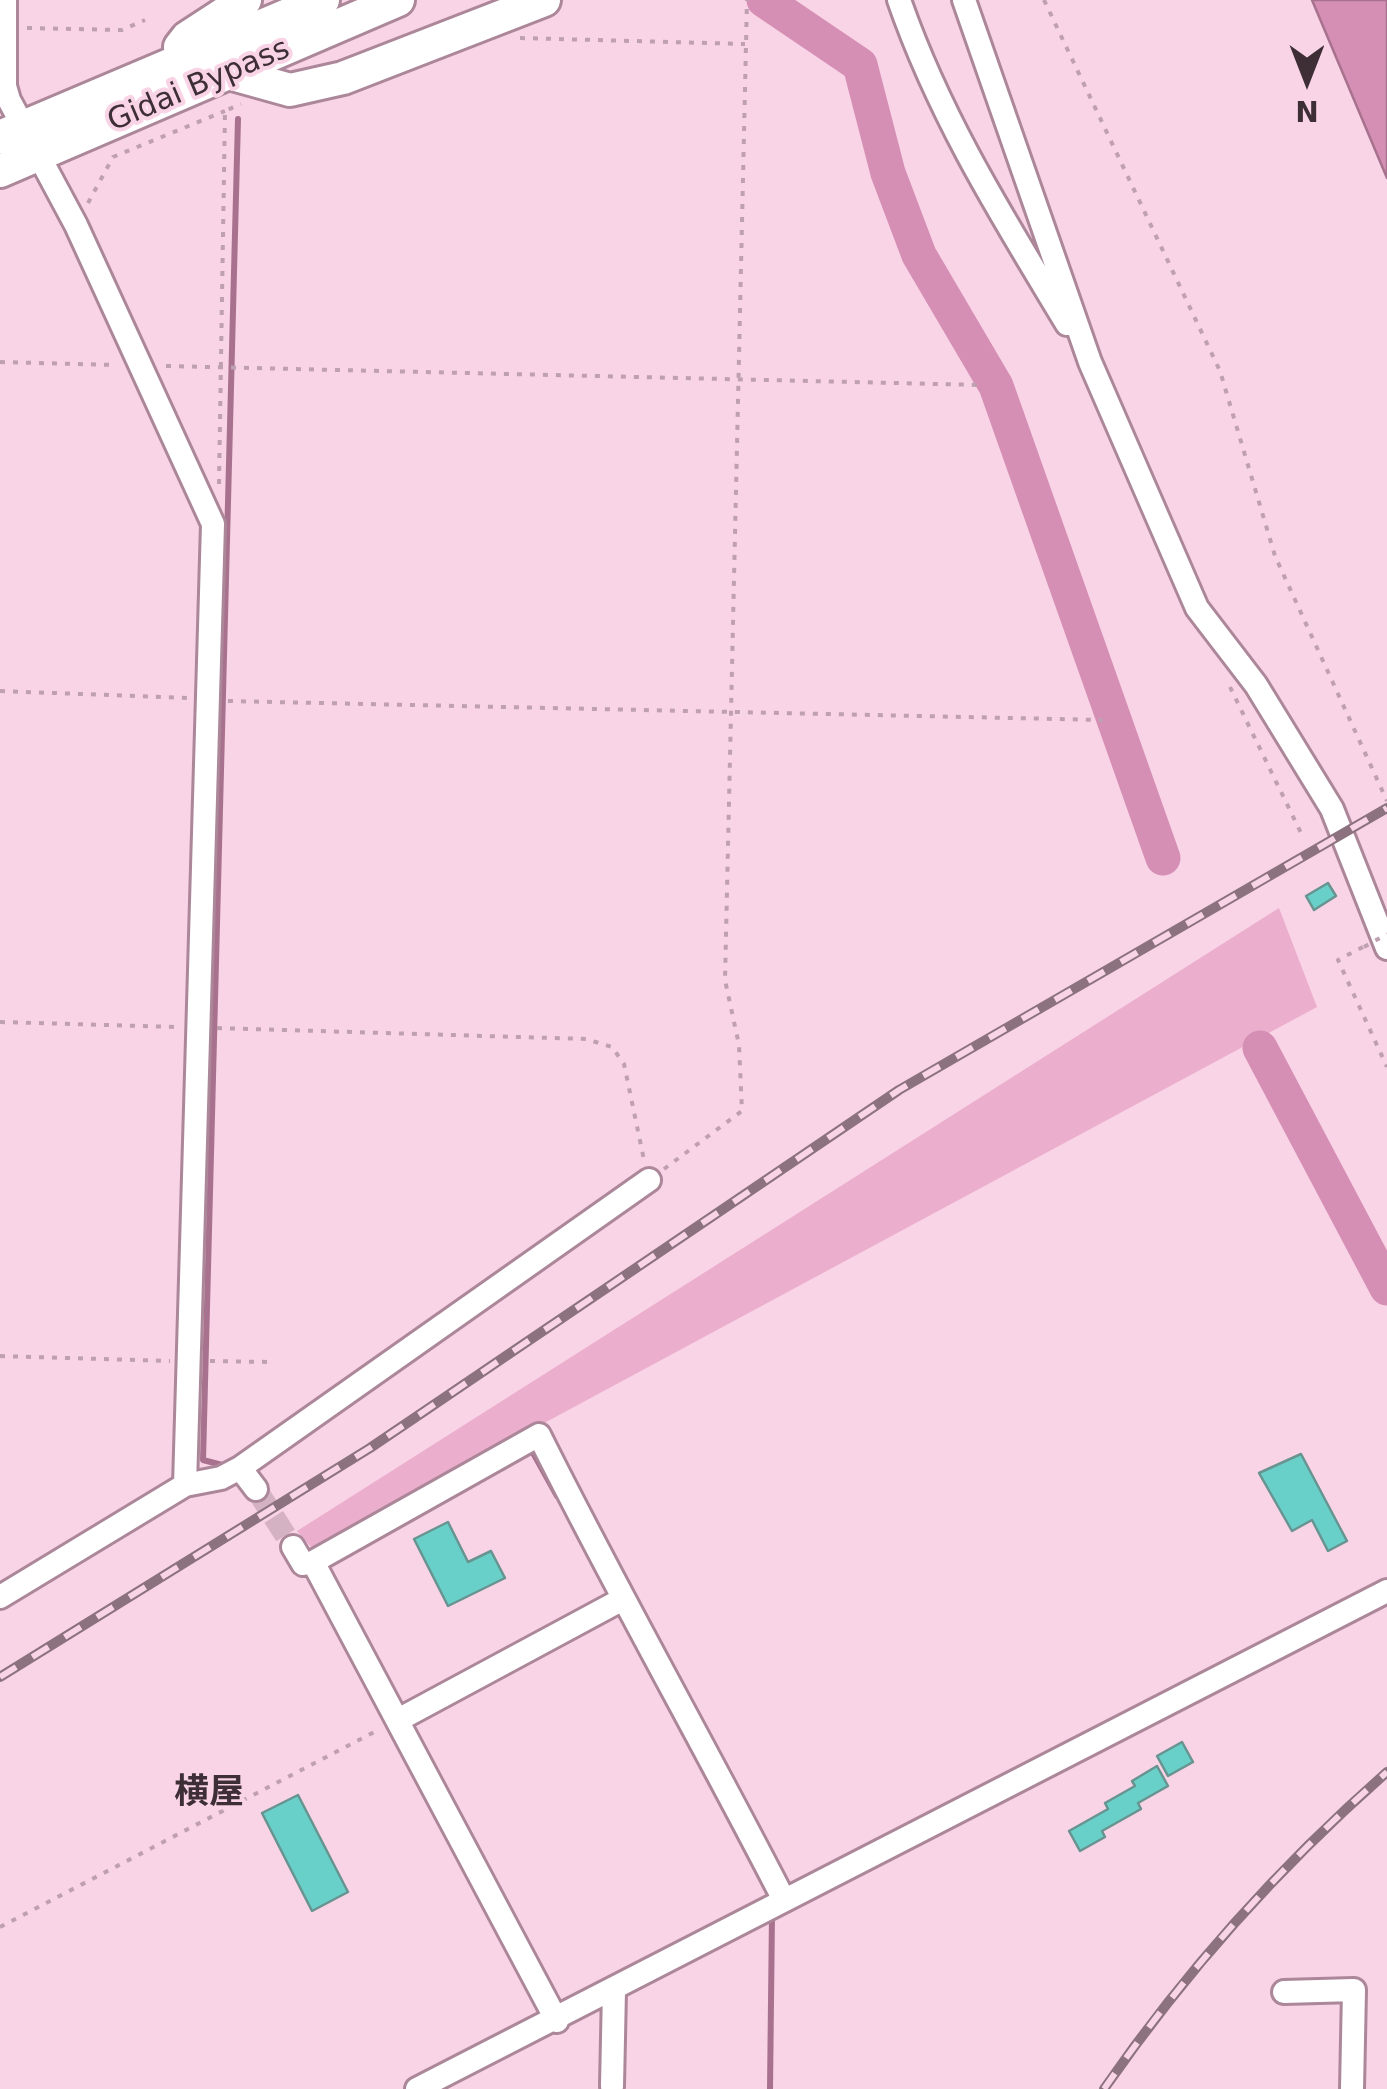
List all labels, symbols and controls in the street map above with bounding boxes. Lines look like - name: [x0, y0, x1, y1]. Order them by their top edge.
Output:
- north arrow: [1257, 30, 1357, 130]
- street label: Gidai Bypass: [103, 32, 295, 140]
- text: N: [1295, 94, 1319, 127]
- district label: 横屋: [174, 1773, 244, 1815]

